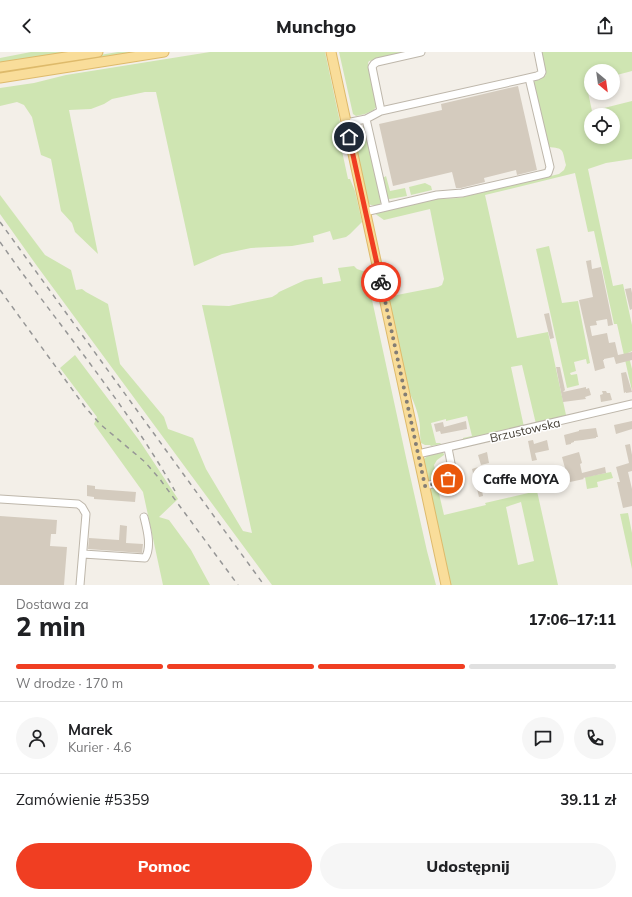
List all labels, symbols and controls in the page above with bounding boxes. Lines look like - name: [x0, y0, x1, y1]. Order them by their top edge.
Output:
- icon: back: [16, 15, 38, 37]
- text: Munchgo: [276, 15, 356, 38]
- icon: share: [594, 15, 616, 37]
- north arrow: [584, 64, 620, 100]
- map controls: [584, 64, 620, 144]
- button: locate: [584, 108, 620, 144]
- pin: [332, 120, 366, 154]
- icon: home: [338, 126, 360, 148]
- courier: [361, 262, 401, 302]
- icon: bike: [370, 271, 392, 293]
- street label: Brzustowska: [488, 415, 562, 445]
- pin: [431, 462, 465, 496]
- callout: Caffe MOYA: [472, 465, 570, 493]
- icon: bag: [437, 468, 459, 490]
- text: Caffe MOYA: [483, 471, 559, 487]
- text: Dostawa za: [16, 596, 89, 612]
- text: 2 min: [16, 610, 86, 643]
- text: 17:06–17:11: [529, 610, 616, 629]
- text: W drodze · 170 m: [16, 675, 123, 691]
- button: person: [16, 717, 58, 759]
- button: chat: [522, 717, 564, 759]
- button: phone: [574, 717, 616, 759]
- text: Marek: [68, 720, 113, 739]
- text: Kurier · 4.6: [68, 739, 132, 755]
- text: Zamówienie #5359: [16, 790, 150, 809]
- text: 39.11 zł: [560, 790, 616, 809]
- button: Pomoc: [16, 843, 312, 889]
- button: Udostępnij: [320, 843, 616, 889]

